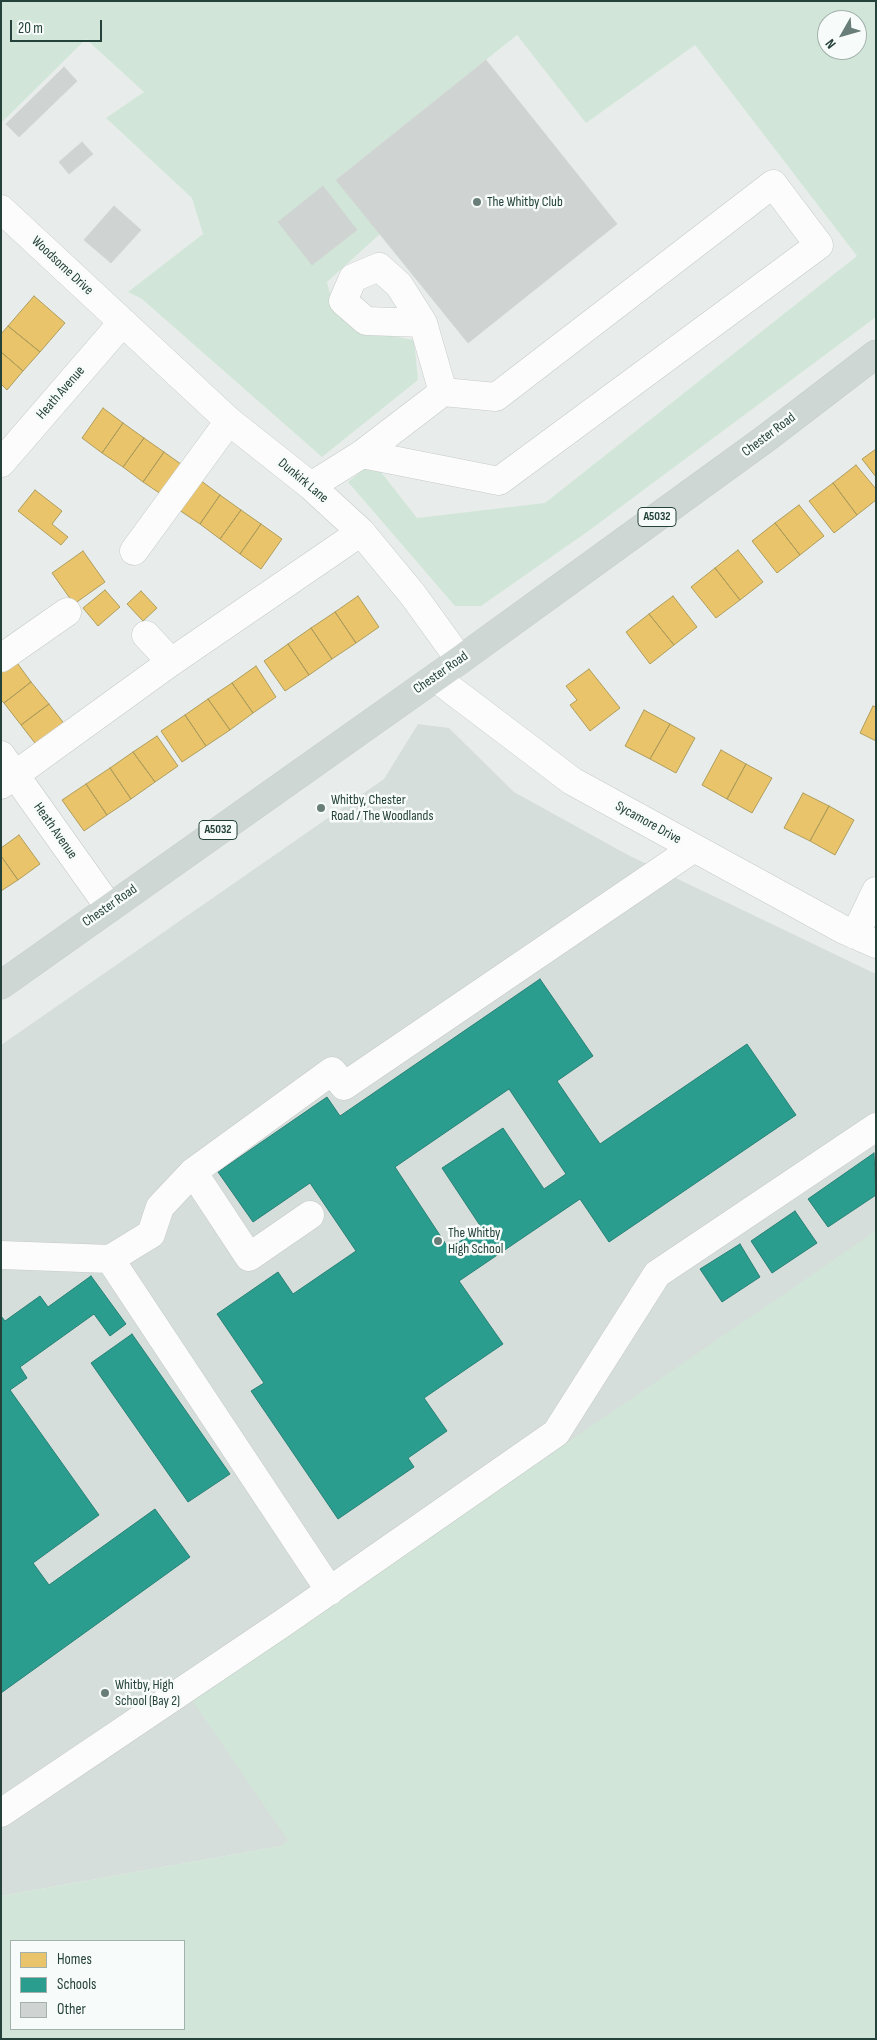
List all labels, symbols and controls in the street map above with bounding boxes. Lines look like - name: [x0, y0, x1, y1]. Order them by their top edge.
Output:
- scale bar: [12, 10, 105, 42]
- north arrow: [817, 10, 867, 60]
- text: 20 m: [18, 19, 43, 38]
- text: N: [822, 36, 840, 52]
- place label: The Whitby Club: [487, 194, 563, 210]
- marker: The Whitby Club: [471, 196, 483, 208]
- street label: Woodsome Drive: [28, 233, 96, 299]
- street label: Heath Avenue: [33, 363, 89, 423]
- street label: Chester Road: [739, 409, 799, 461]
- street label: Dunkirk Lane: [274, 455, 332, 507]
- road number: A5032: [638, 508, 676, 526]
- street label: Chester Road: [410, 648, 472, 698]
- place label: Whitby, Chester Road / The Woodlands: [331, 792, 433, 824]
- street label: Sycamore Drive: [612, 798, 684, 848]
- street label: Heath Avenue: [30, 800, 80, 862]
- marker: Whitby, Chester Road / The Woodlands: [315, 802, 327, 814]
- road number: A5032: [199, 820, 237, 840]
- street label: Chester Road: [79, 881, 141, 931]
- place label: The Whitby High School: [448, 1225, 503, 1258]
- marker: The Whitby High School: [432, 1235, 444, 1247]
- place label: Whitby, High School (Bay 2): [115, 1677, 180, 1710]
- marker: Whitby, High School (Bay 2): [99, 1687, 111, 1699]
- legend: [10, 1940, 185, 2030]
- text: Homes: [57, 1950, 92, 1969]
- text: Schools: [57, 1975, 96, 1994]
- text: Other: [57, 2000, 86, 2019]

